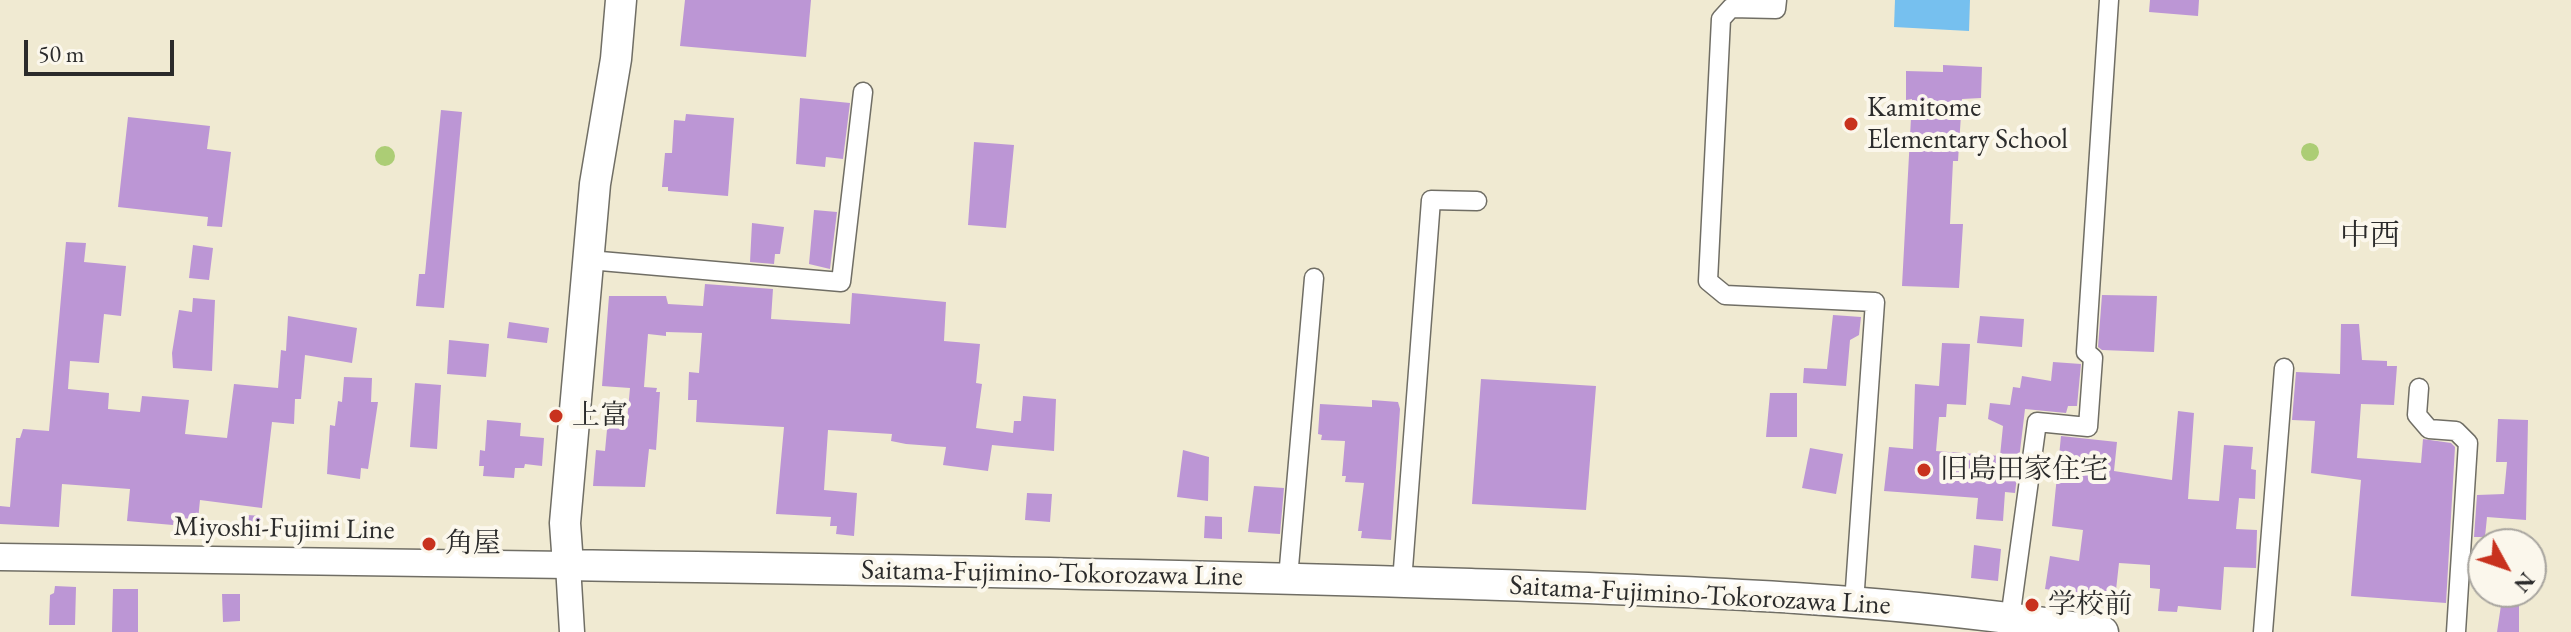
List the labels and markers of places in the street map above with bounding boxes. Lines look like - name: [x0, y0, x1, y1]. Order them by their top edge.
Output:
- place label: Kamitome Elementary School: [1867, 91, 2068, 157]
- marker: Kamitome Elementary School: [1842, 115, 1860, 133]
- place label: 上富: [572, 399, 628, 433]
- marker: 上富: [547, 407, 565, 425]
- place label: 旧島田家住宅: [1940, 453, 2108, 487]
- marker: 旧島田家住宅: [1915, 461, 1933, 479]
- place label: 角屋: [445, 527, 501, 561]
- marker: 角屋: [420, 535, 438, 553]
- place label: 学校前: [2048, 588, 2132, 622]
- marker: 学校前: [2023, 596, 2041, 614]

